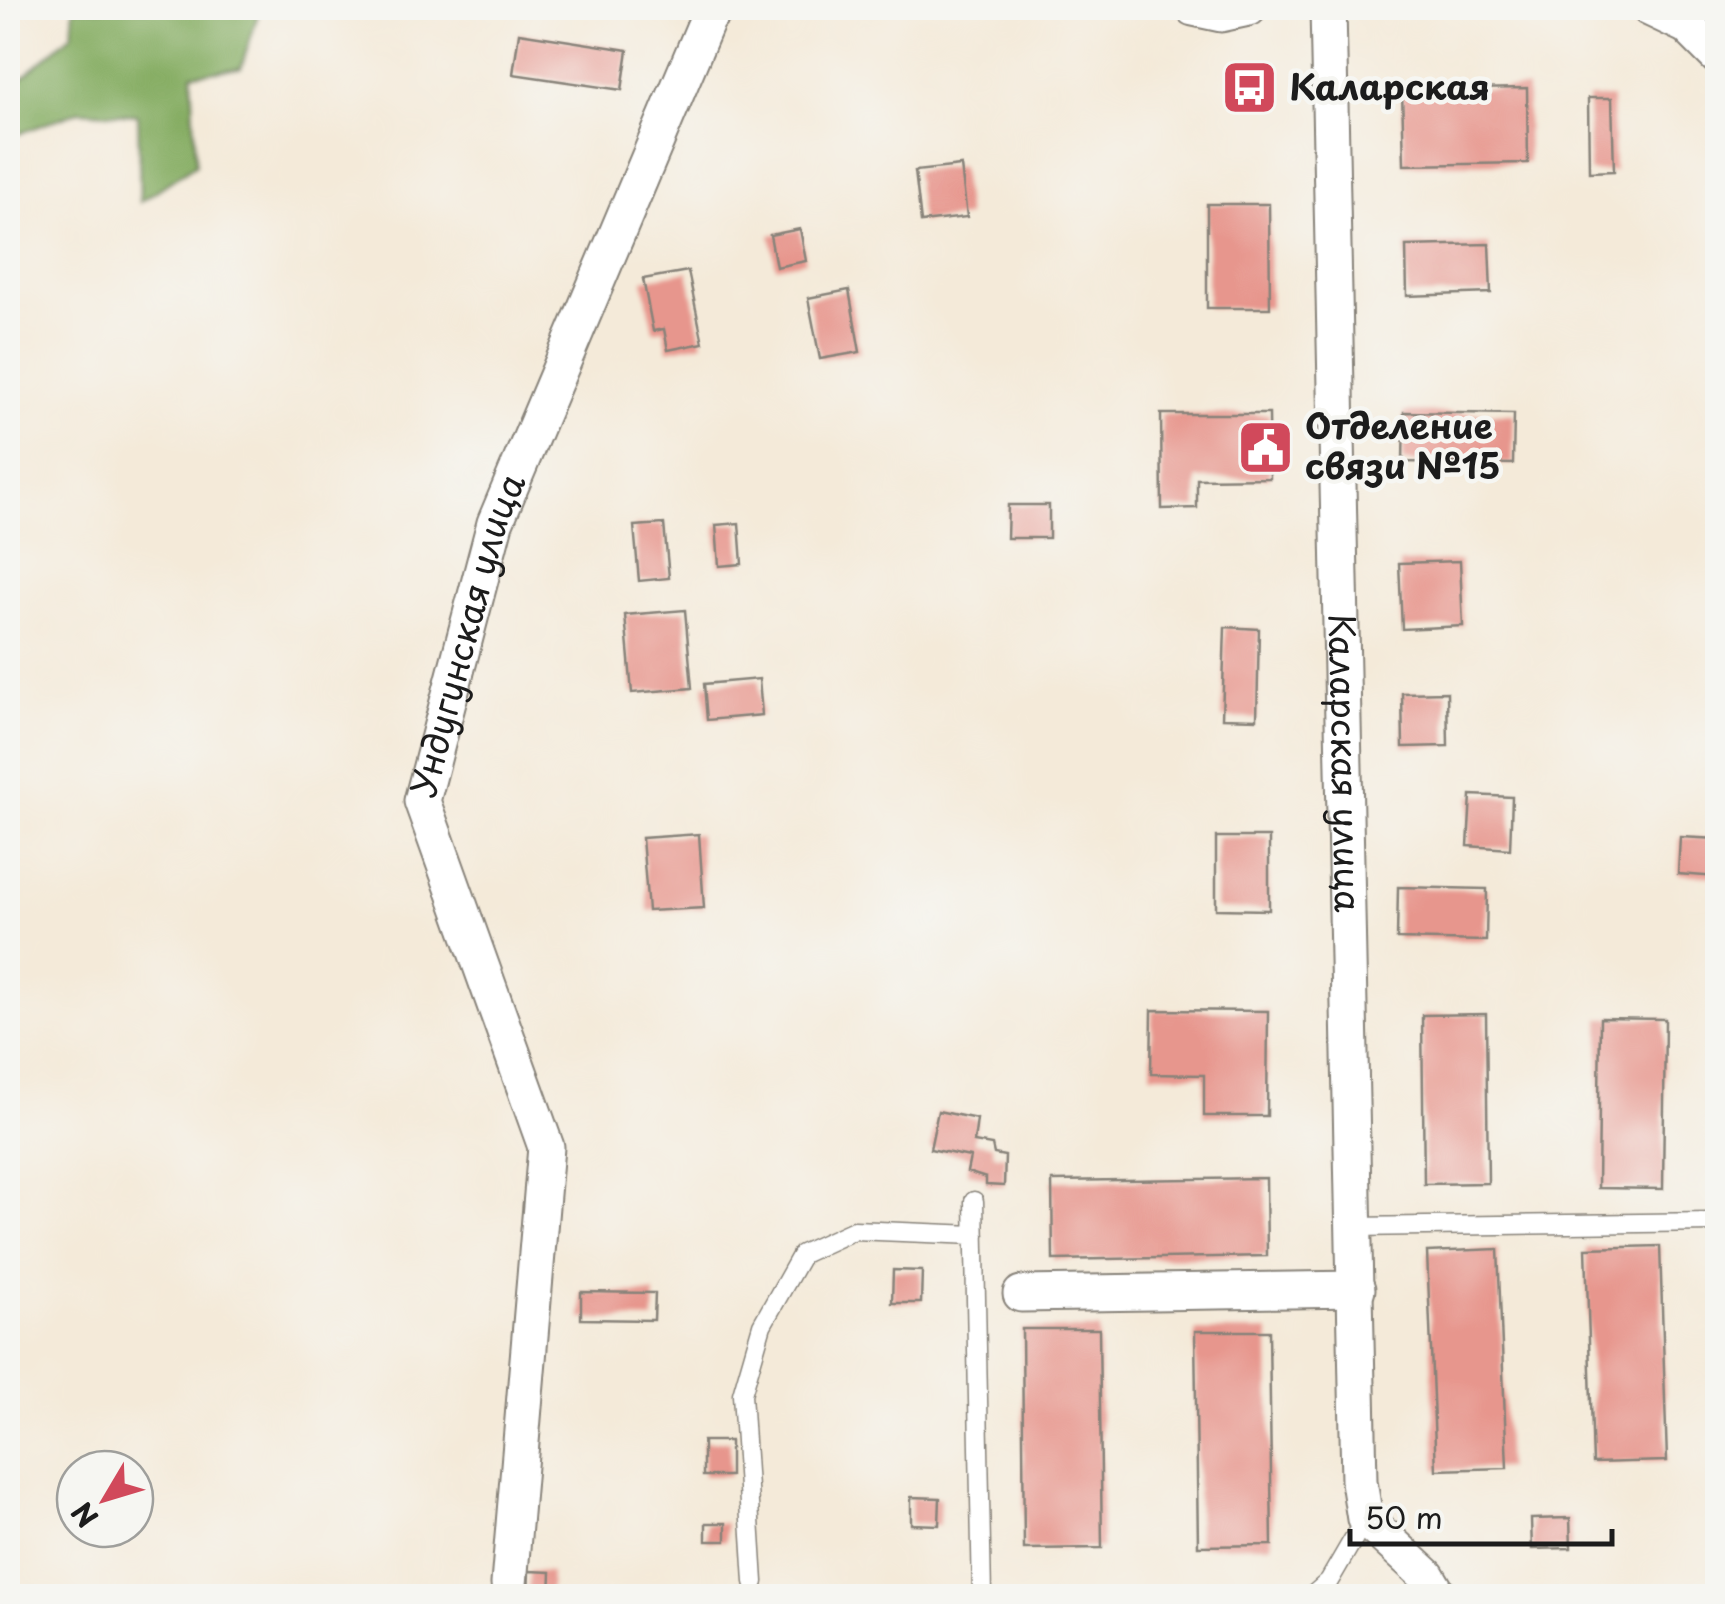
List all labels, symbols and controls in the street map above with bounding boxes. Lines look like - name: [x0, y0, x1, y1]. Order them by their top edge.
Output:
- bus stop icon: Каларская: [1220, 58, 1280, 118]
- place label: Каларская: [1289, 59, 1490, 112]
- place label: Отделение связи №15: [1305, 398, 1501, 491]
- public building icon: Отделение связи №15: [1236, 417, 1296, 477]
- street label: Ундугунская улица: [395, 464, 537, 802]
- street label: Каларская улица: [1317, 613, 1376, 913]
- north arrow: [55, 1449, 155, 1549]
- scale bar: [1350, 1484, 1612, 1546]
- text: N: [60, 1493, 108, 1537]
- text: 50 m: [1365, 1494, 1443, 1539]

